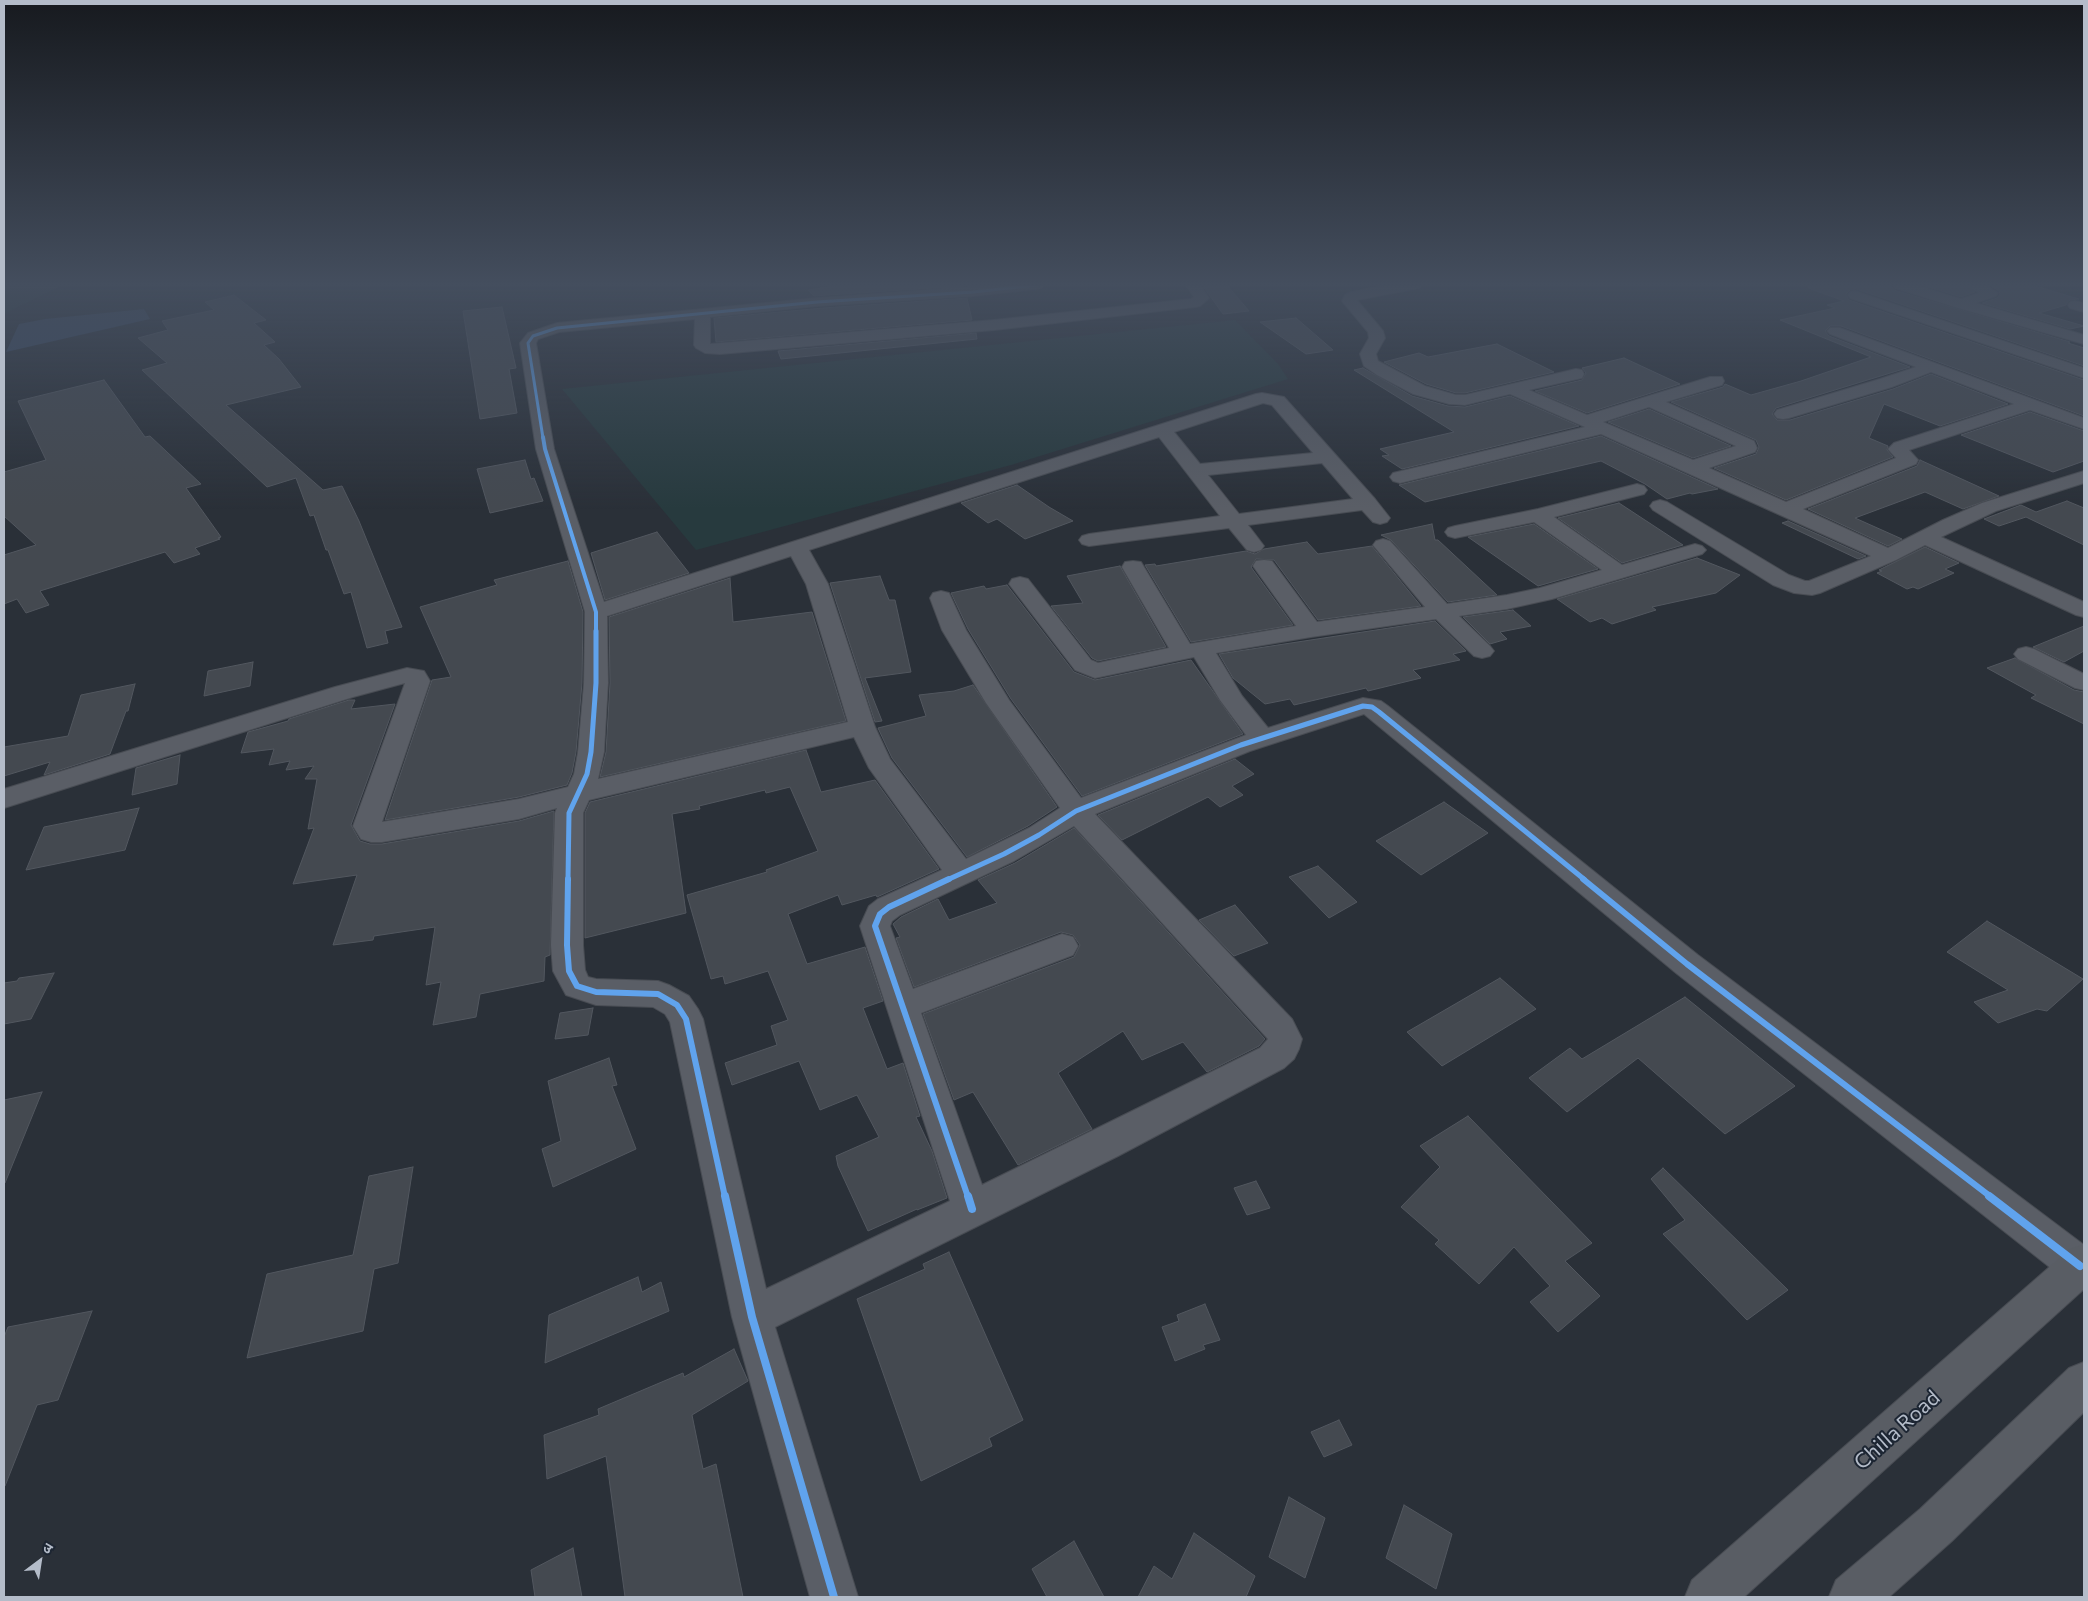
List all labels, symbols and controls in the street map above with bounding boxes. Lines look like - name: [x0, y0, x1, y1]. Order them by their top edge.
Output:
- street label: Chilla Road: [1849, 1385, 1945, 1475]
- north arrow: [15, 1536, 65, 1586]
- text: उ: [40, 1538, 56, 1557]

